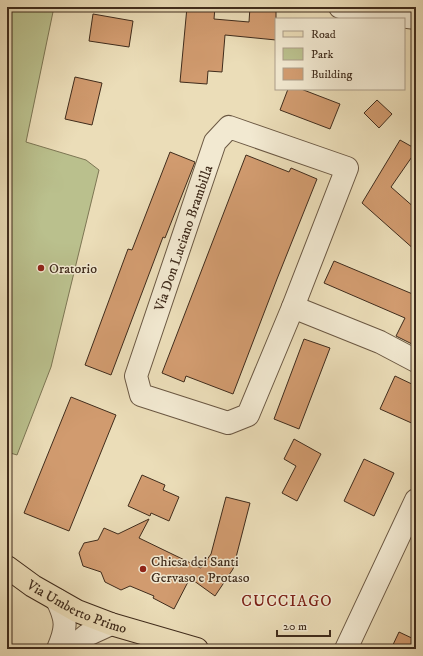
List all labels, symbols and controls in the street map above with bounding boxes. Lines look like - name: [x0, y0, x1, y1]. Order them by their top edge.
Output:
- legend: [275, 18, 405, 90]
- text: Road: [311, 27, 336, 42]
- text: Park: [311, 47, 333, 62]
- text: Building: [311, 67, 352, 82]
- street label: Via Don Luciano Brambilla: [150, 163, 217, 315]
- place label: Oratorio: [49, 260, 97, 278]
- marker: Oratorio: [36, 263, 46, 273]
- place label: Chiesa dei Santi Gervaso e Protaso: [151, 553, 250, 587]
- marker: Chiesa dei Santi Gervaso e Protaso: [138, 564, 148, 574]
- street label: Via Umberto Primo: [22, 576, 129, 638]
- district label: CUCCIAGO: [241, 591, 333, 611]
- scale bar: [277, 612, 330, 638]
- text: 20 m: [283, 619, 307, 634]

